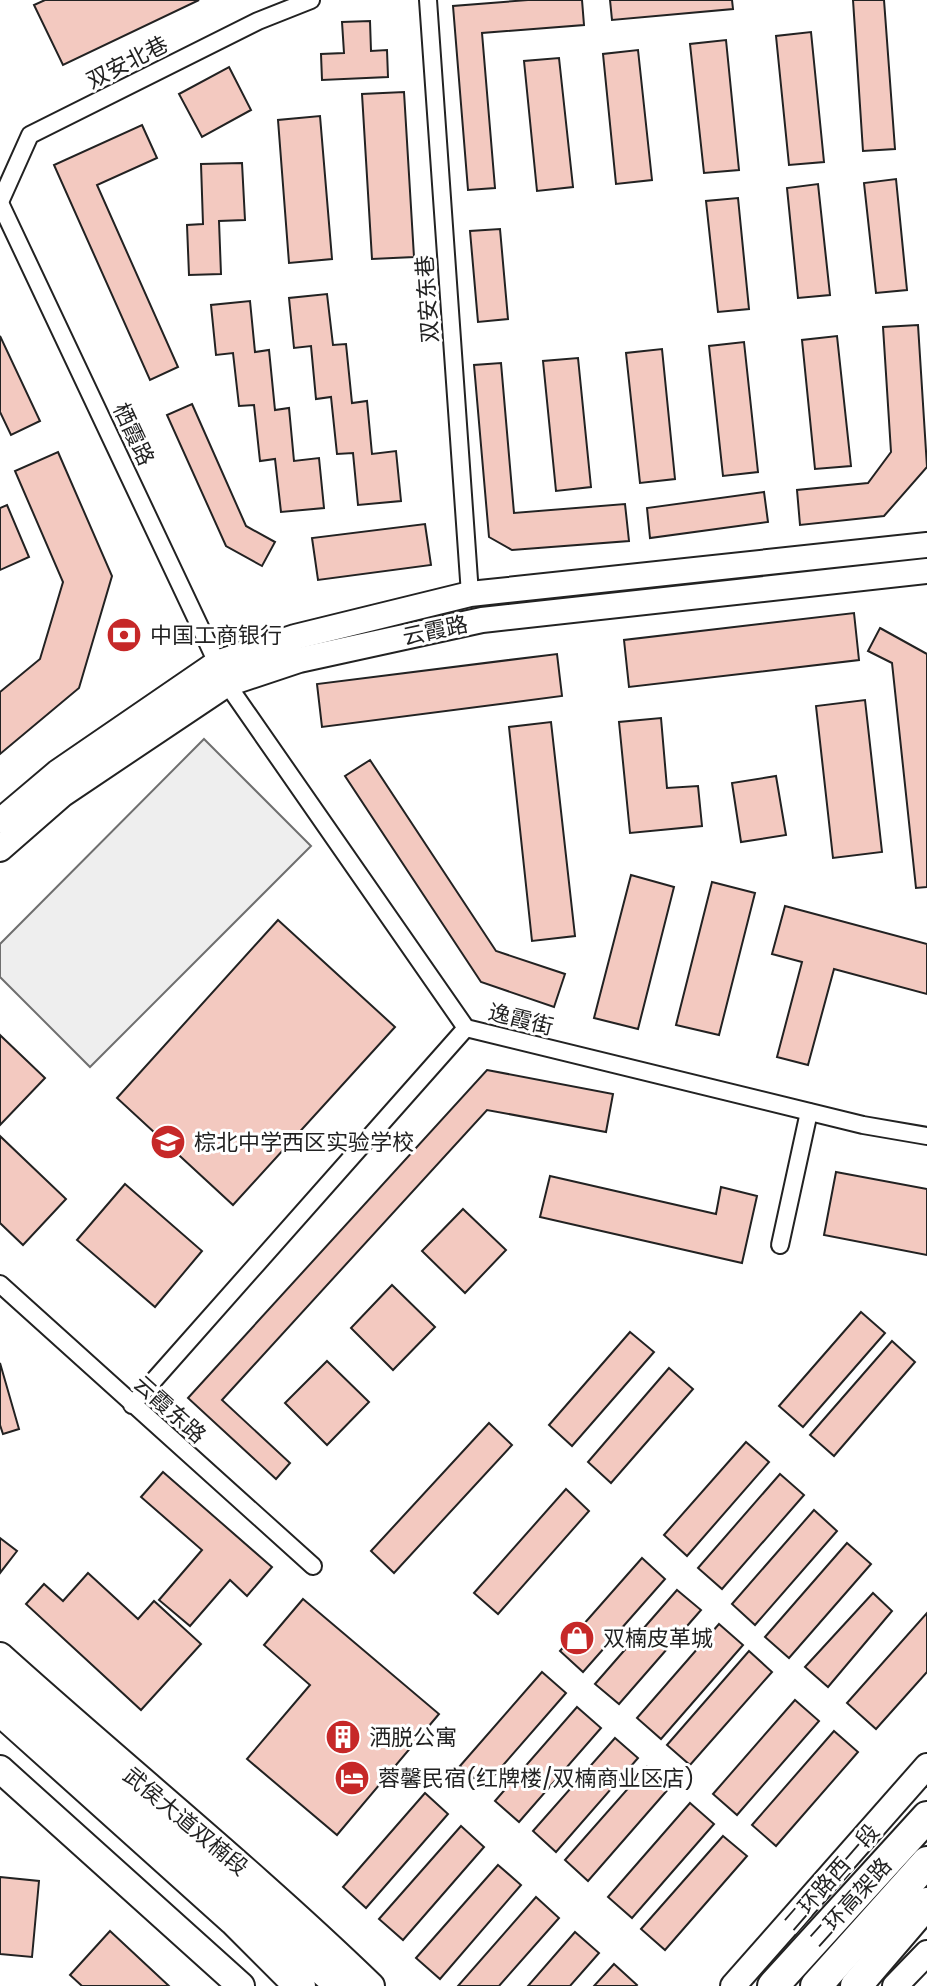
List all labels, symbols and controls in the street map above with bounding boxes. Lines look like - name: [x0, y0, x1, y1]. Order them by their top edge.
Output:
- street label: 双安北巷: [81, 29, 173, 96]
- street label: 双安东巷: [409, 254, 446, 344]
- street label: 栖霞路: [106, 398, 162, 471]
- street label: 云霞路: [400, 608, 471, 653]
- bank icon: 中国工商银行: [105, 616, 143, 654]
- place label: 中国工商银行: [150, 620, 282, 651]
- street label: 逸霞街: [485, 996, 557, 1043]
- school or university icon: 棕北中学西区实验学校: [149, 1123, 187, 1161]
- place label: 棕北中学西区实验学校: [194, 1127, 414, 1158]
- street label: 云霞东路: [127, 1368, 213, 1450]
- shop icon: 双楠皮革城: [558, 1619, 596, 1657]
- place label: 双楠皮革城: [603, 1623, 713, 1654]
- building icon: 洒脱公寓: [324, 1718, 362, 1756]
- place label: 洒脱公寓: [369, 1722, 457, 1753]
- hotel icon: 蓉馨民宿(红牌楼/双楠商业区店): [333, 1759, 371, 1797]
- street label: 武侯大道双楠段: [117, 1760, 255, 1883]
- place label: 蓉馨民宿(红牌楼/双楠商业区店): [378, 1763, 694, 1794]
- street label: 二环路西一段: [776, 1817, 886, 1937]
- street label: 二环高架路: [802, 1851, 899, 1954]

